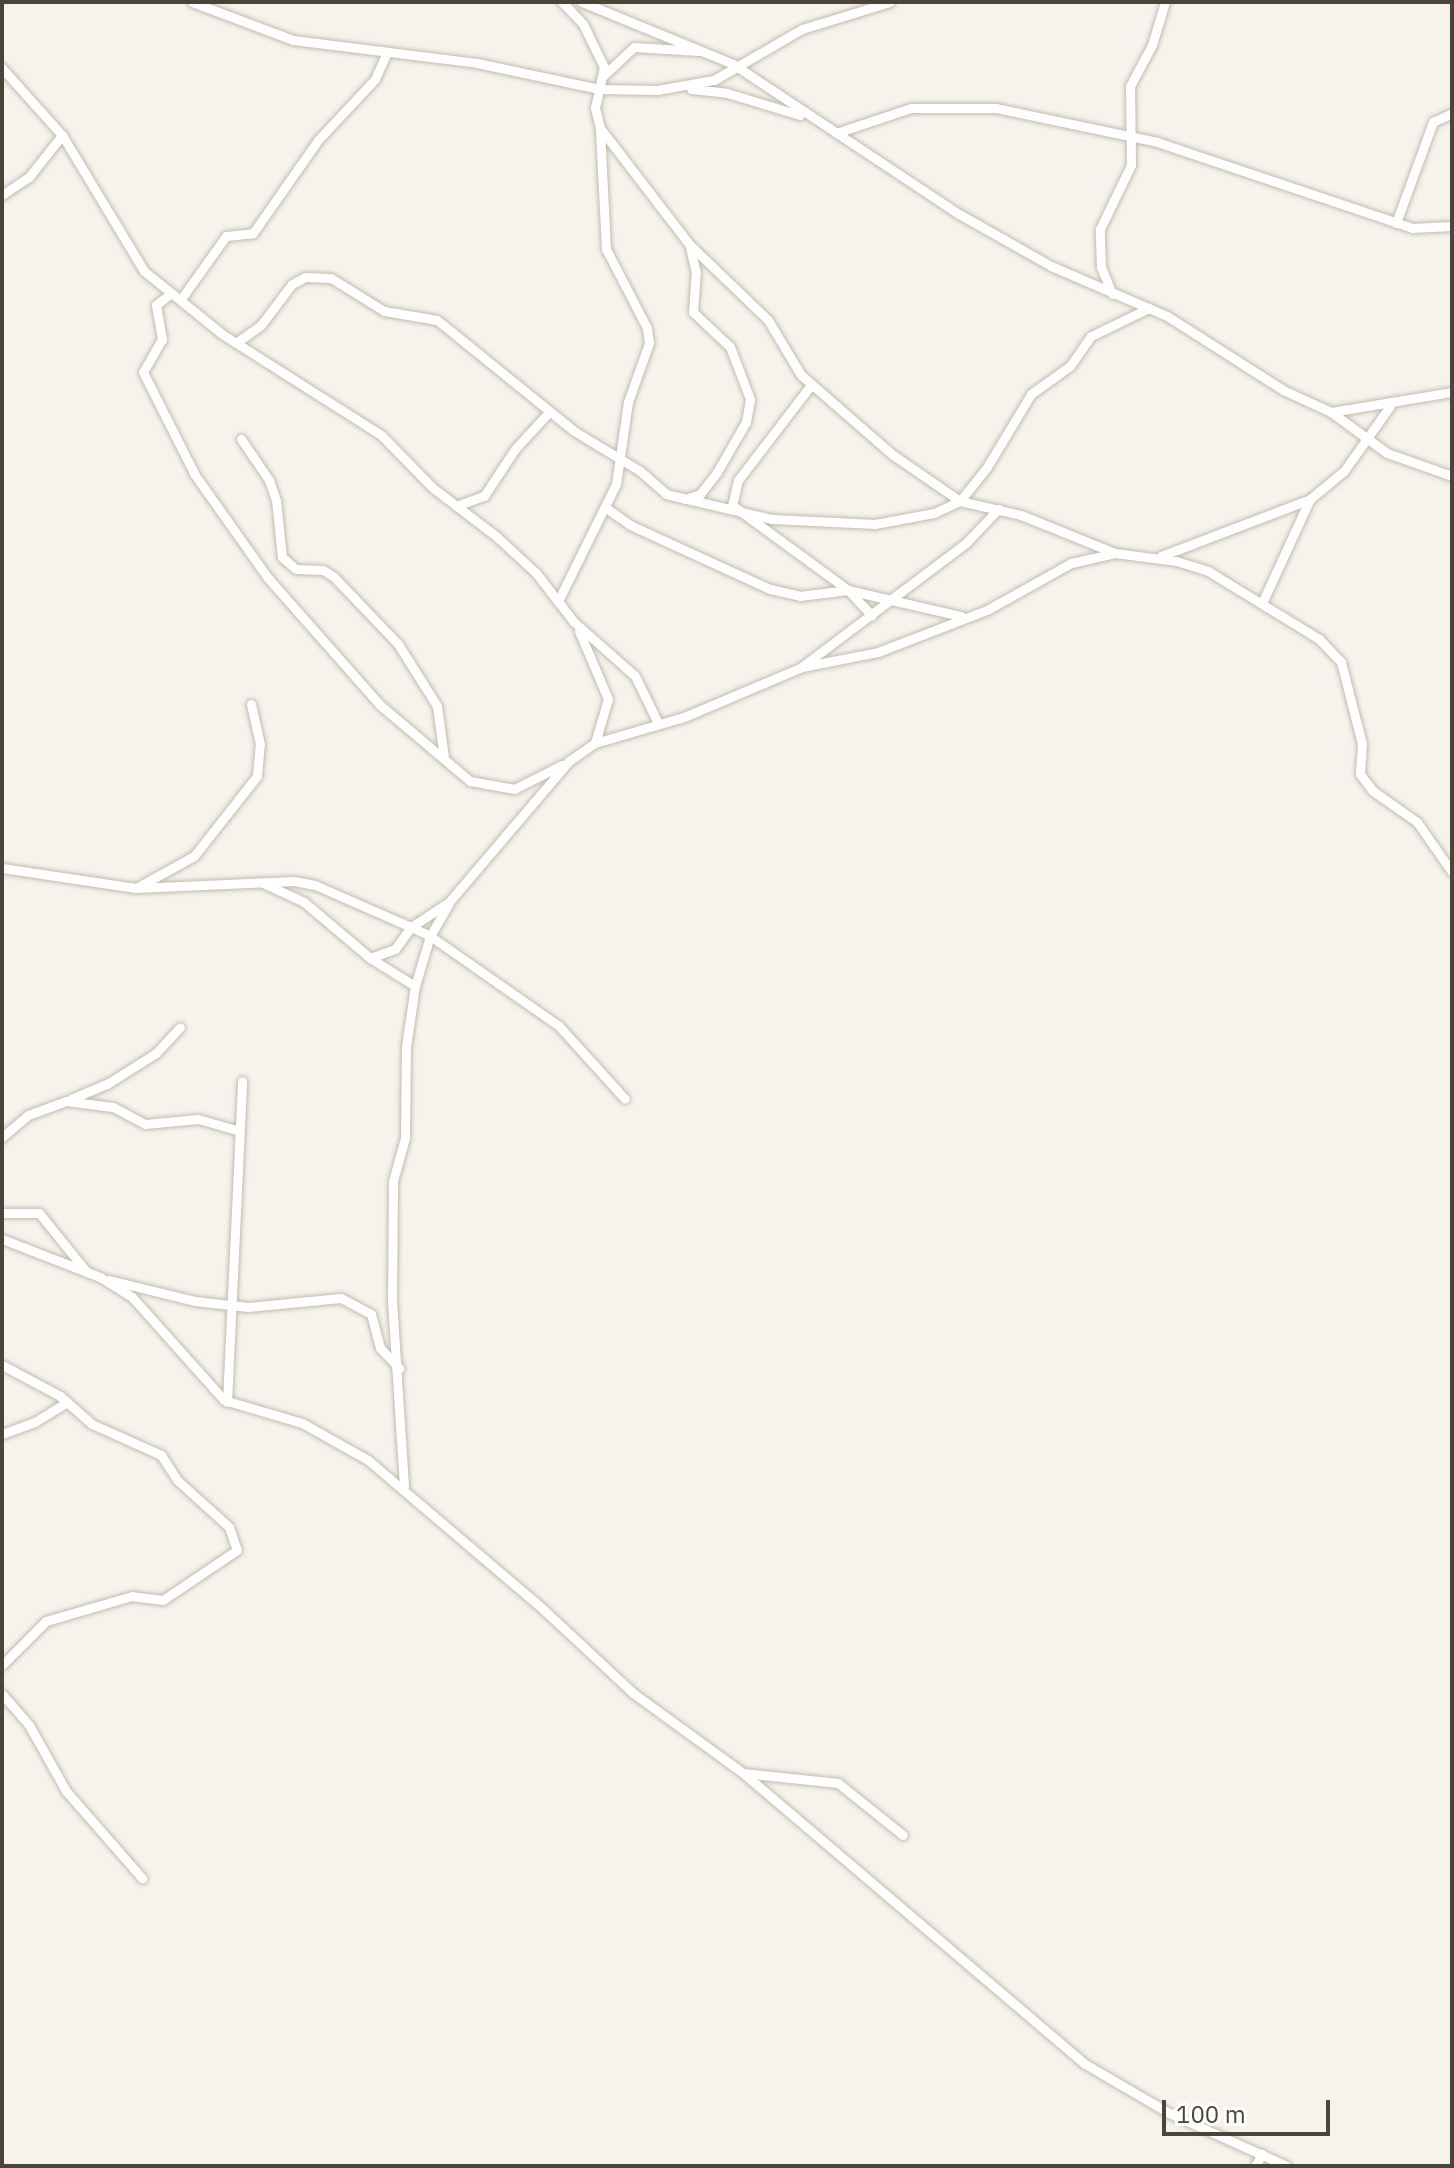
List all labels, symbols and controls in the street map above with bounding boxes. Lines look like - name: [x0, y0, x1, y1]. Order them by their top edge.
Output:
- scale bar: [1166, 2084, 1334, 2134]
- text: 100 m: [1176, 2098, 1246, 2130]

